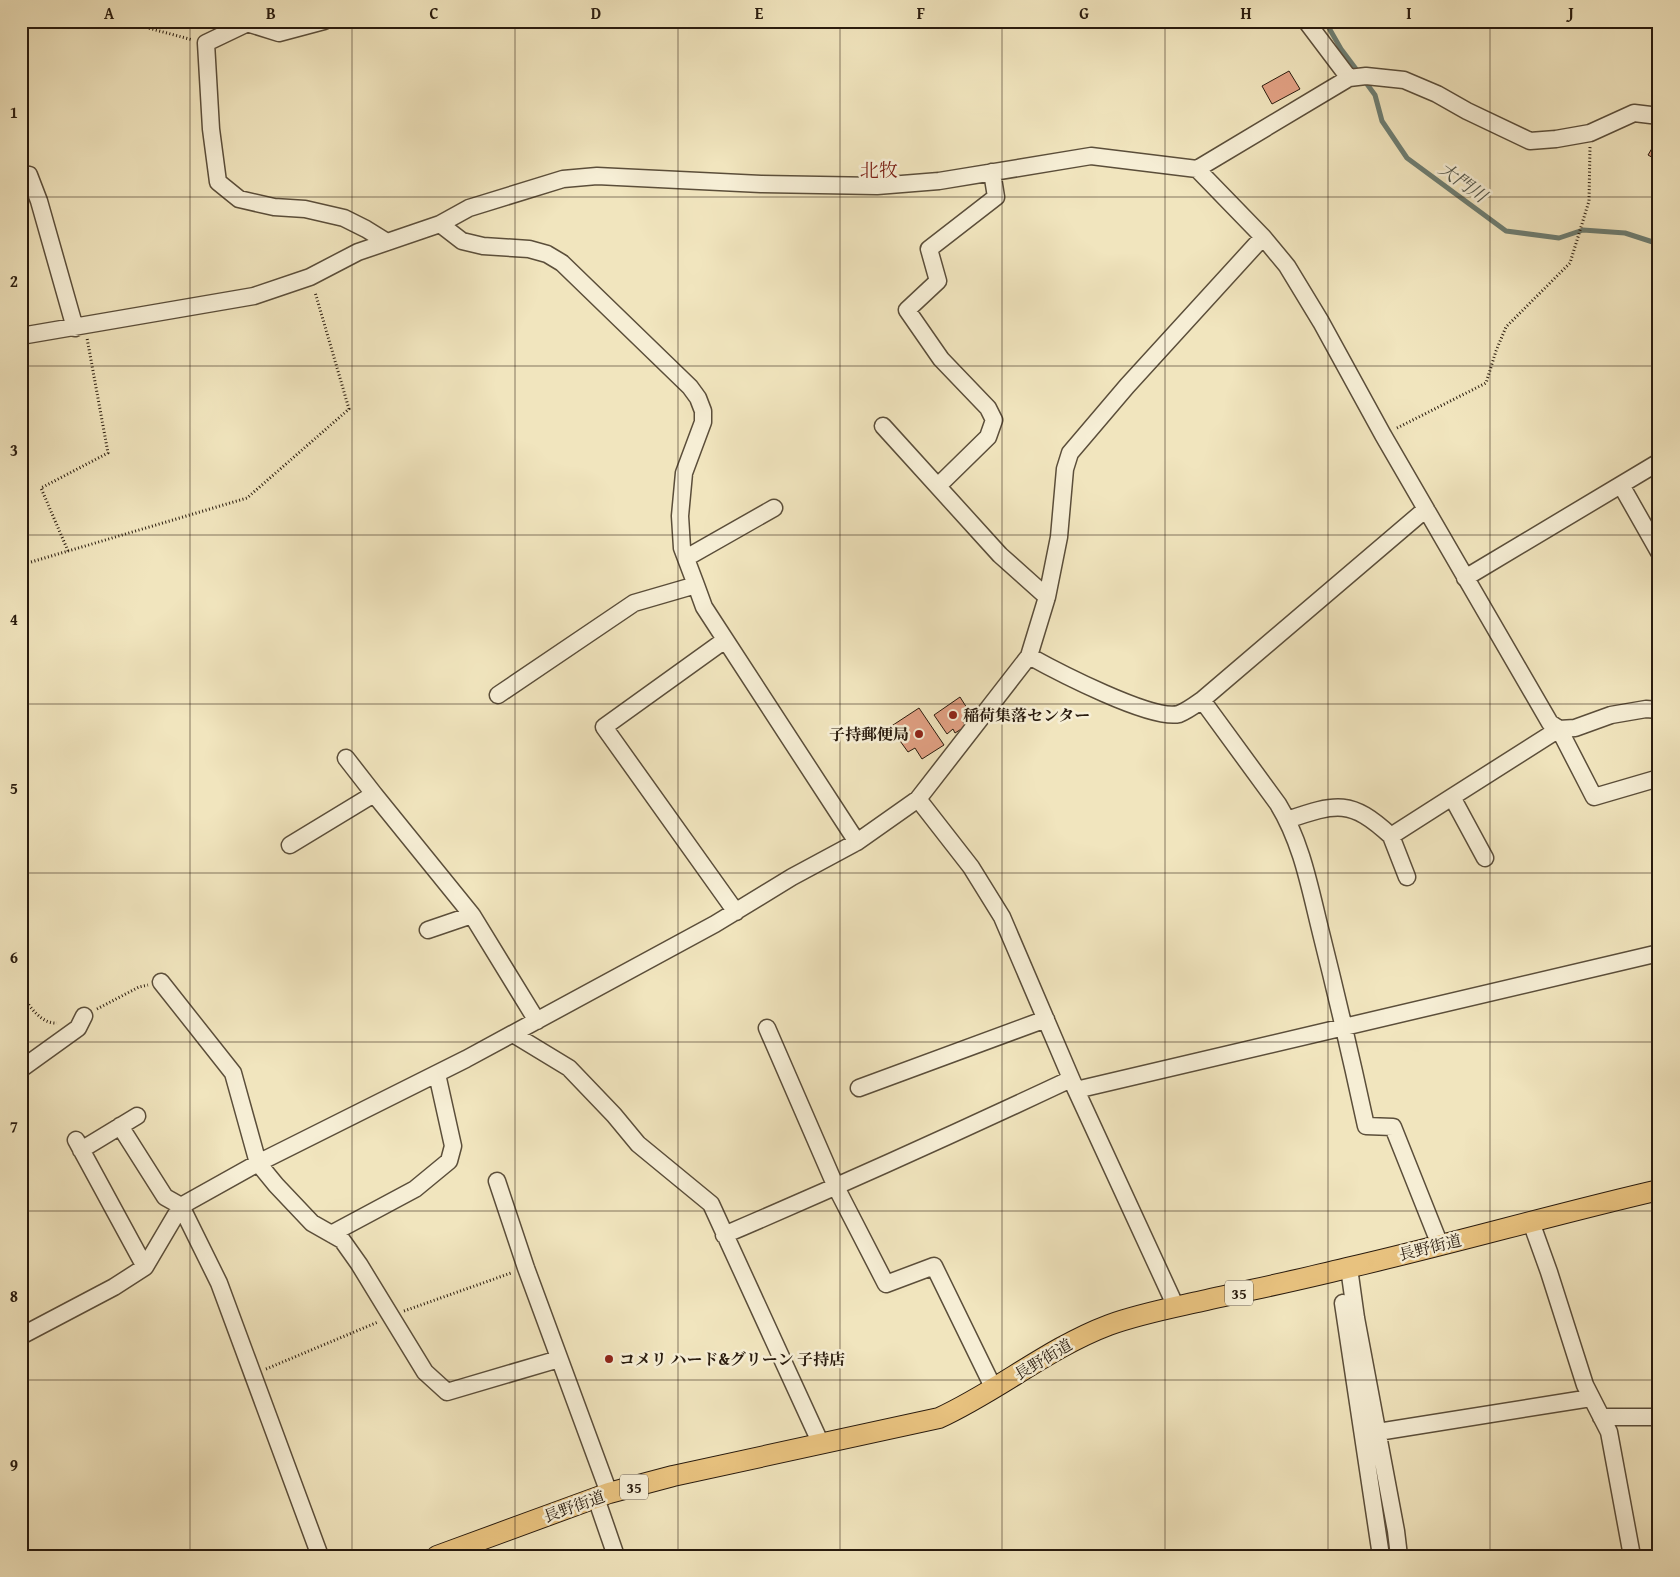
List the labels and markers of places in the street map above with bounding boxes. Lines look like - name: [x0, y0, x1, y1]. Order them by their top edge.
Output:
- place label: 稲荷集落センター: [963, 703, 1090, 727]
- marker: 稲荷集落センター: [947, 709, 959, 721]
- place label: 子持郵便局: [829, 722, 909, 746]
- marker: 子持郵便局: [913, 728, 925, 740]
- place label: コメリ ハード&グリーン 子持店: [619, 1347, 845, 1371]
- marker: コメリ ハード&グリーン 子持店: [603, 1353, 615, 1365]

